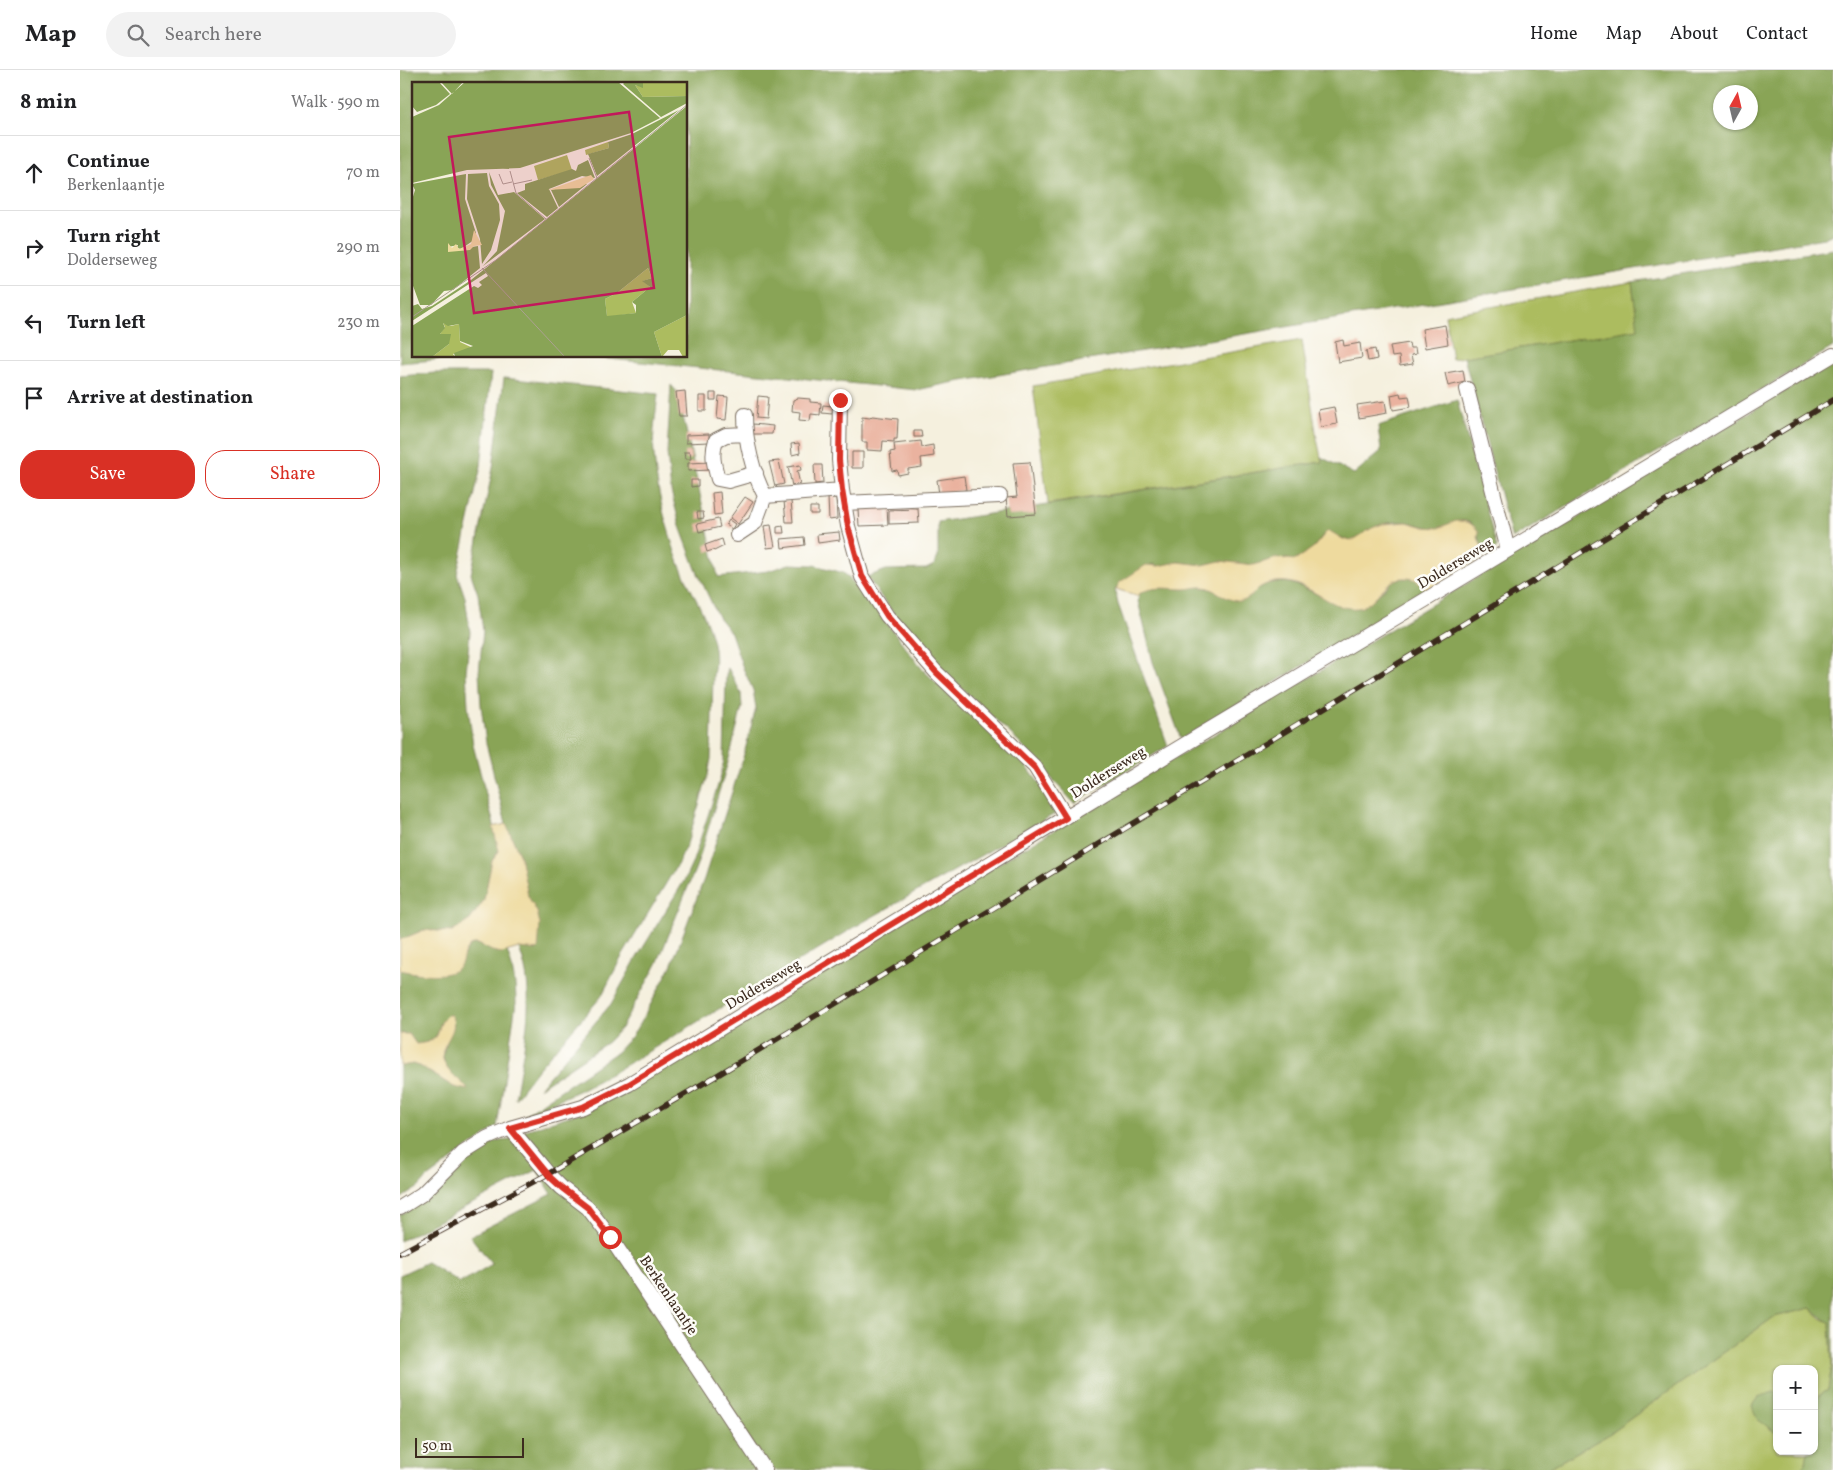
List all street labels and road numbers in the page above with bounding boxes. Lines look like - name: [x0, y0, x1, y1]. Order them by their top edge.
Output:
- street label: Dolderseweg: [1414, 533, 1498, 595]
- street label: Dolderseweg: [1067, 742, 1151, 805]
- street label: Dolderseweg: [722, 954, 806, 1016]
- street label: Berkenlaantje: [633, 1252, 702, 1340]

